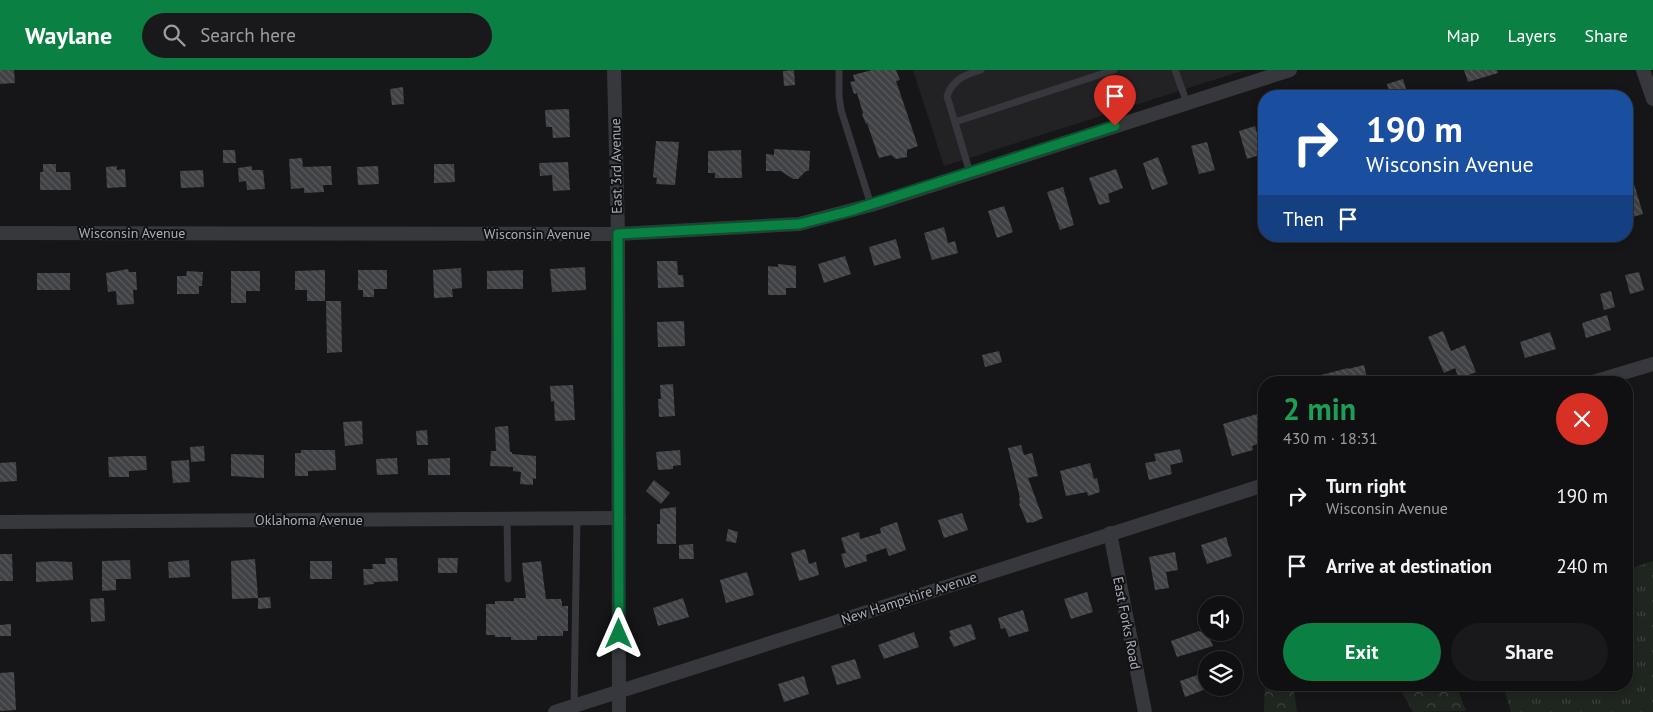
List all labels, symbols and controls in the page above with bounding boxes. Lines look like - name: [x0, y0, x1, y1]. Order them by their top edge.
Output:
- search box: [142, 13, 492, 58]
- text: Waylane: [25, 20, 112, 51]
- icon: search: [160, 21, 188, 49]
- text: Search here: [200, 23, 296, 47]
- text: Map: [1447, 24, 1479, 47]
- text: Layers: [1507, 24, 1556, 47]
- text: Share: [1584, 24, 1628, 47]
- pin: [1094, 75, 1136, 126]
- icon: arrive: [1101, 82, 1129, 110]
- text: 190 m: [1366, 106, 1463, 152]
- icon: right: [1283, 110, 1348, 175]
- street label: East 3rd Avenue: [606, 118, 626, 214]
- text: Wisconsin Avenue: [1366, 150, 1534, 178]
- icon: arrive: [1334, 205, 1362, 233]
- text: Then: [1283, 207, 1324, 231]
- street label: Wisconsin Avenue: [79, 224, 185, 242]
- street label: Wisconsin Avenue: [484, 225, 590, 243]
- text: 2 min: [1283, 389, 1356, 428]
- button: close: [1556, 393, 1608, 445]
- text: 430 m · 18:31: [1283, 428, 1378, 448]
- text: Turn right: [1326, 474, 1406, 498]
- icon: right: [1283, 482, 1311, 510]
- text: 190 m: [1556, 484, 1608, 508]
- text: Wisconsin Avenue: [1326, 498, 1448, 518]
- street label: Oklahoma Avenue: [255, 511, 363, 529]
- icon: arrive: [1283, 552, 1311, 580]
- text: Arrive at destination: [1326, 554, 1492, 578]
- text: 240 m: [1556, 554, 1608, 578]
- street label: New Hampshire Avenue: [839, 568, 979, 628]
- street label: East Forks Road: [1109, 575, 1145, 671]
- map controls: [1198, 596, 1243, 696]
- button: sound: [1198, 596, 1243, 641]
- position arrow: [592, 607, 644, 659]
- button: Exit: [1283, 623, 1441, 681]
- button: Share: [1451, 623, 1608, 681]
- button: layers: [1198, 651, 1243, 696]

